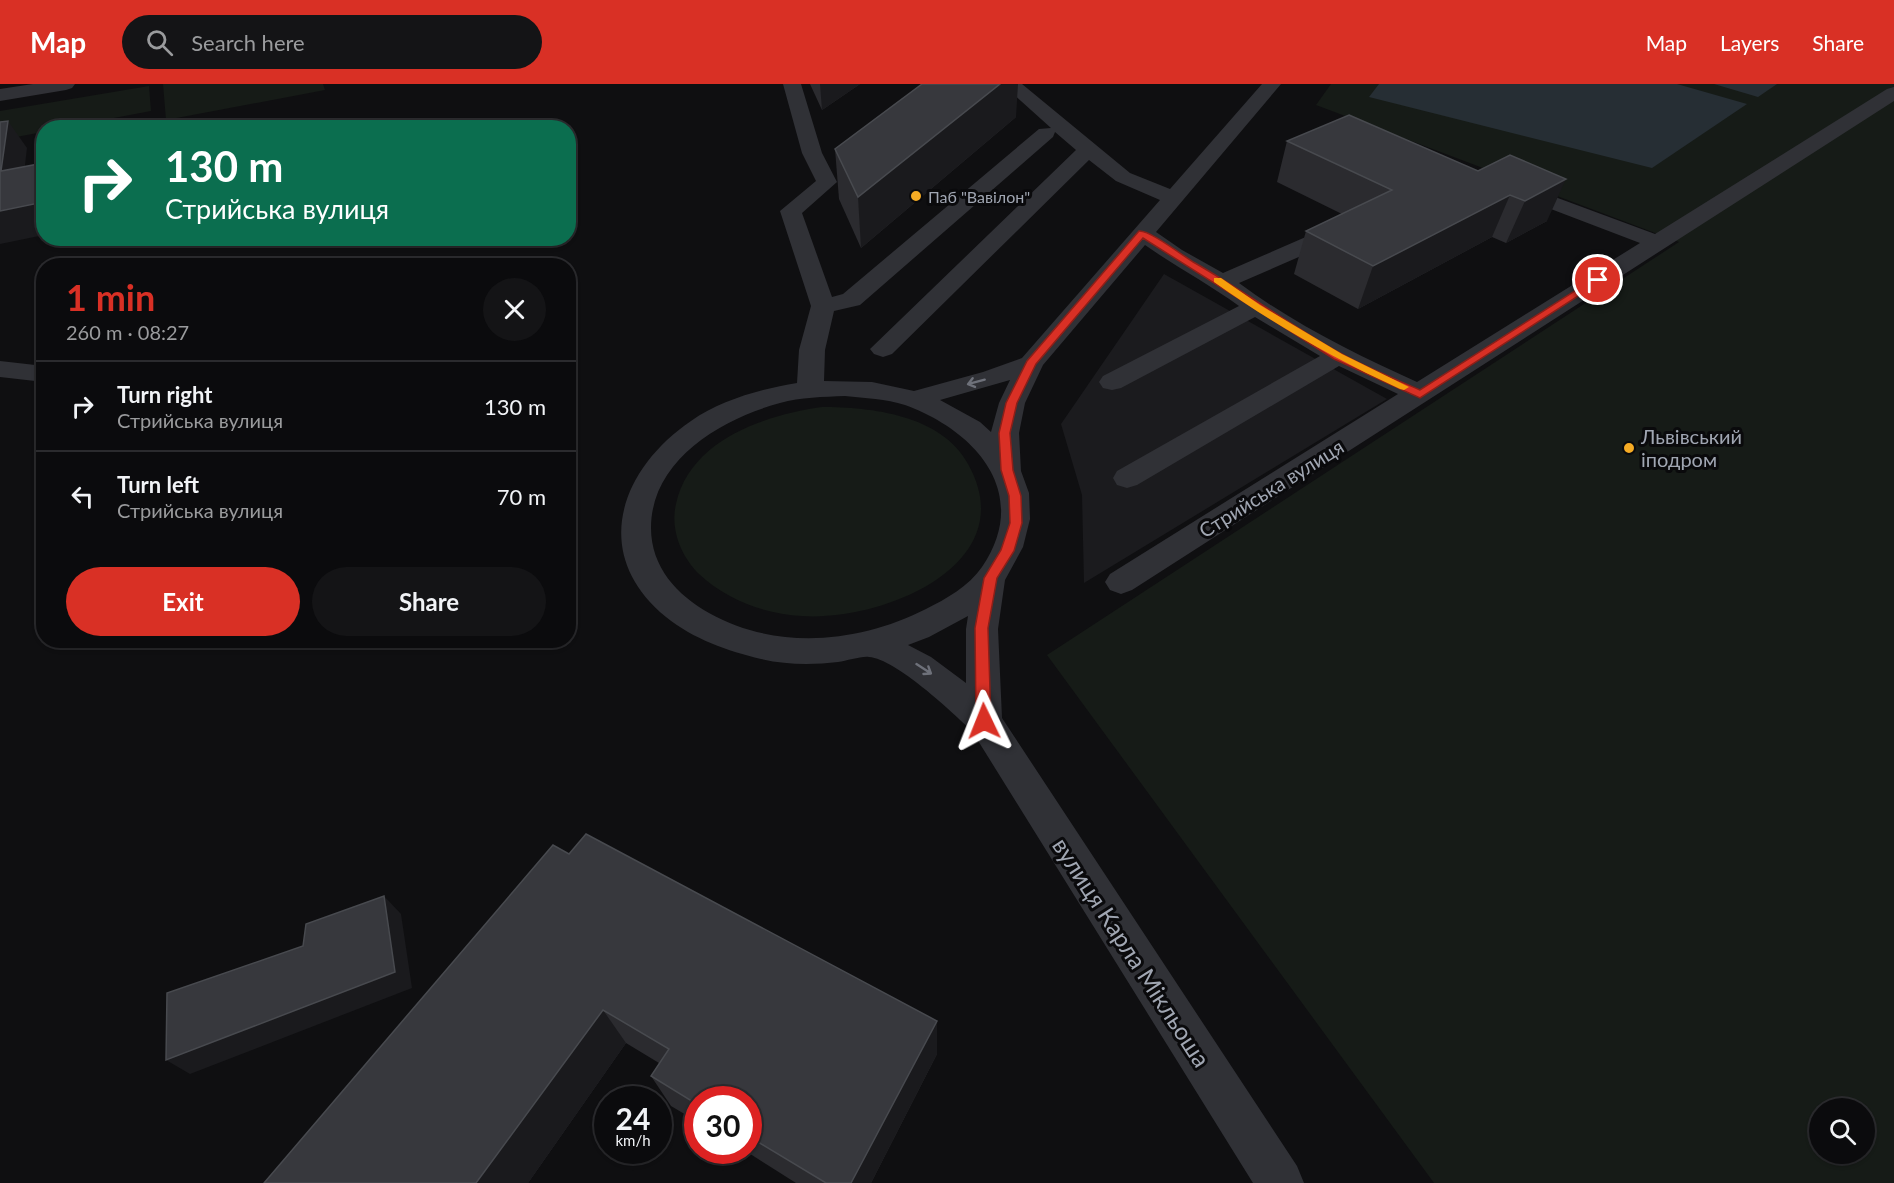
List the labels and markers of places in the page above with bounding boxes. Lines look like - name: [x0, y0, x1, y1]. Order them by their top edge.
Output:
- place label: Паб "Вавілон": [928, 187, 1030, 206]
- marker: Паб "Вавілон": [909, 189, 923, 203]
- pin: [1572, 254, 1623, 305]
- place label: Львівський іподром: [1640, 424, 1742, 471]
- marker: Львівський іподром: [1622, 441, 1636, 455]

